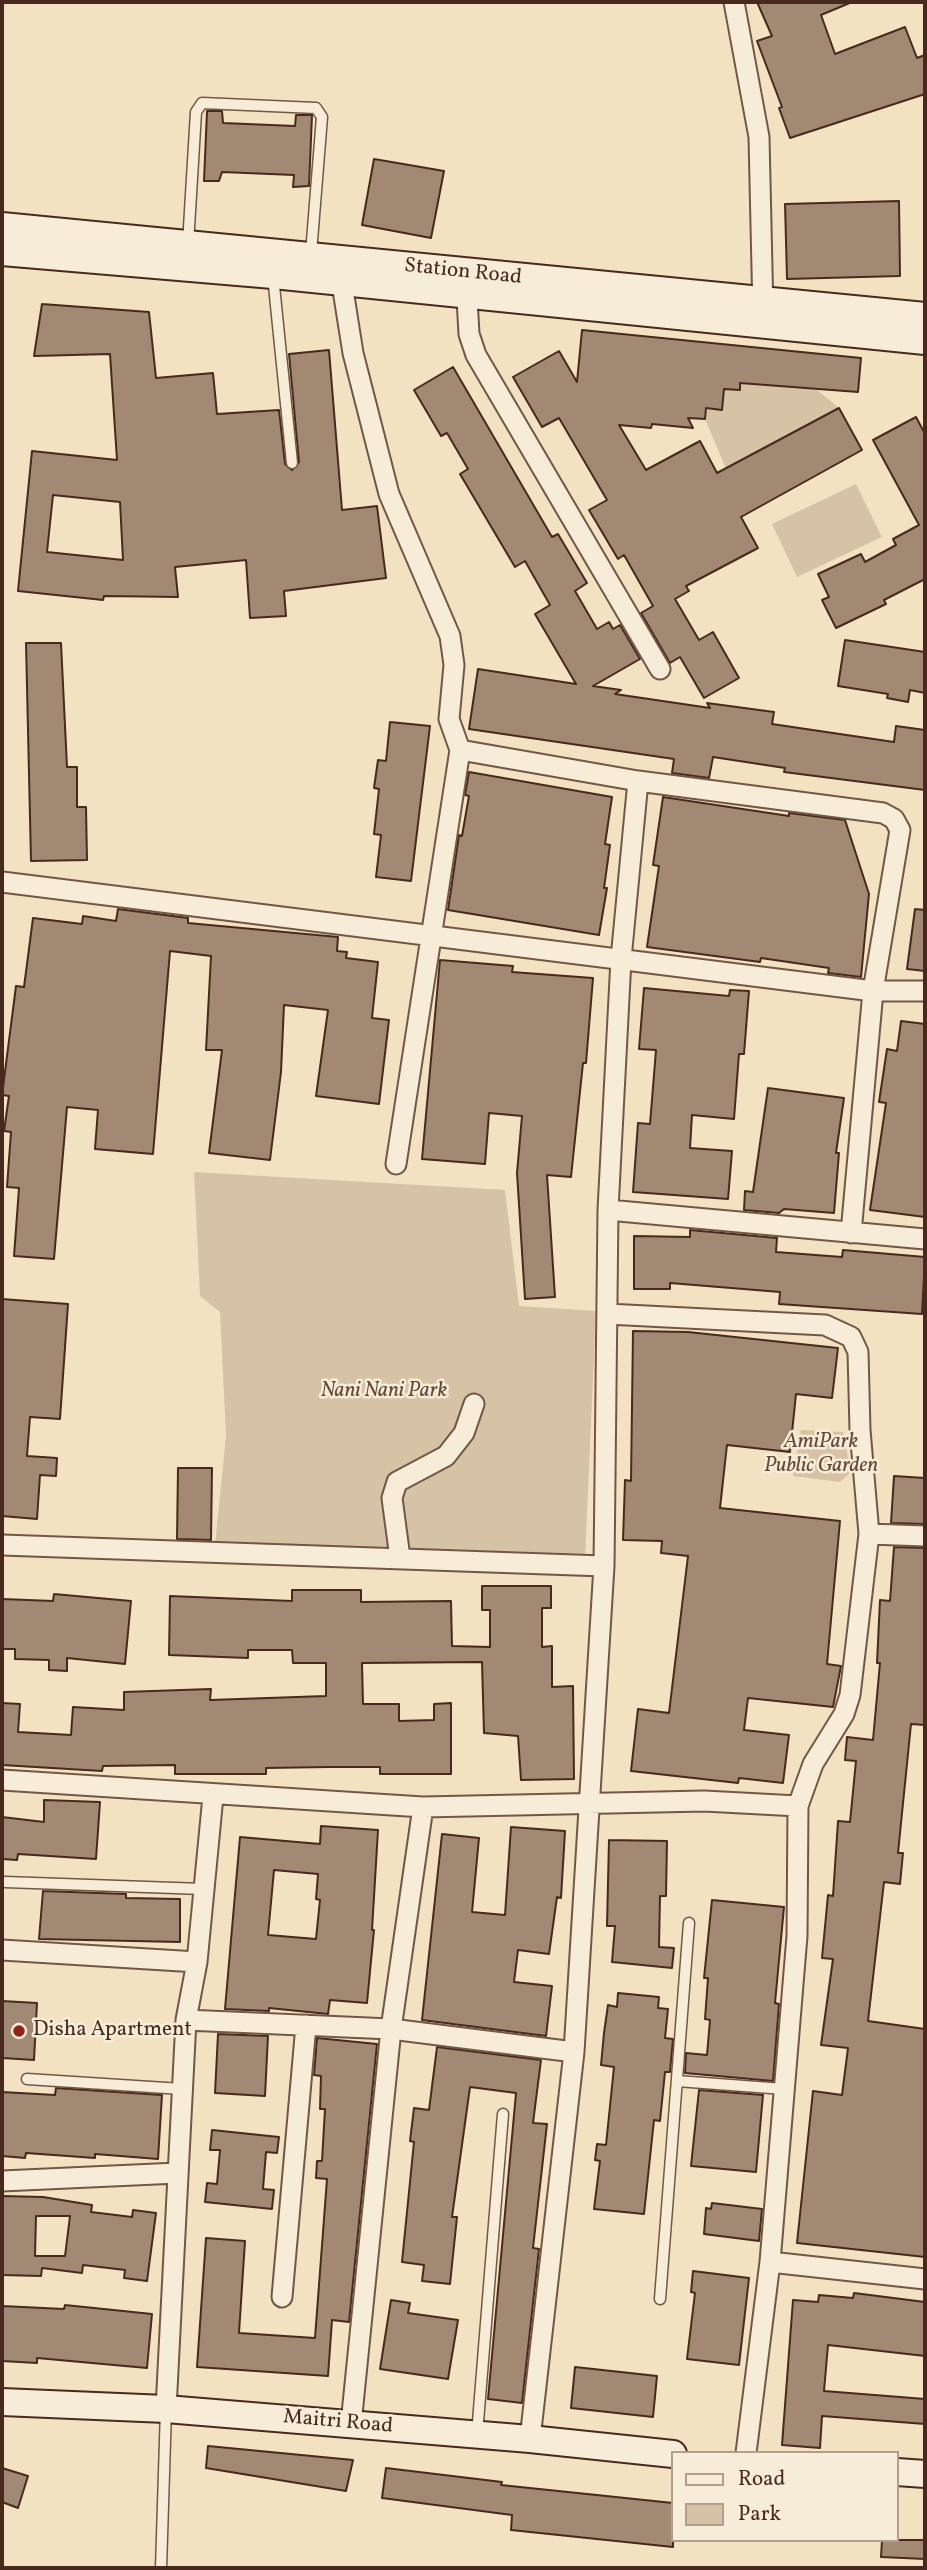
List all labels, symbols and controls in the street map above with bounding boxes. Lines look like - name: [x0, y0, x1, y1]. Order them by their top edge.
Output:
- street label: Station Road: [403, 254, 523, 292]
- park label: Nani Nani Park: [321, 1379, 447, 1405]
- park label: AmiPark Public Garden: [764, 1430, 878, 1480]
- place label: Disha Apartment: [33, 2018, 192, 2044]
- marker: Disha Apartment: [11, 2023, 27, 2039]
- street label: Maitri Road: [282, 2406, 394, 2440]
- legend: [671, 2451, 899, 2542]
- text: Road: [738, 2465, 785, 2494]
- text: Park: [738, 2500, 781, 2529]

